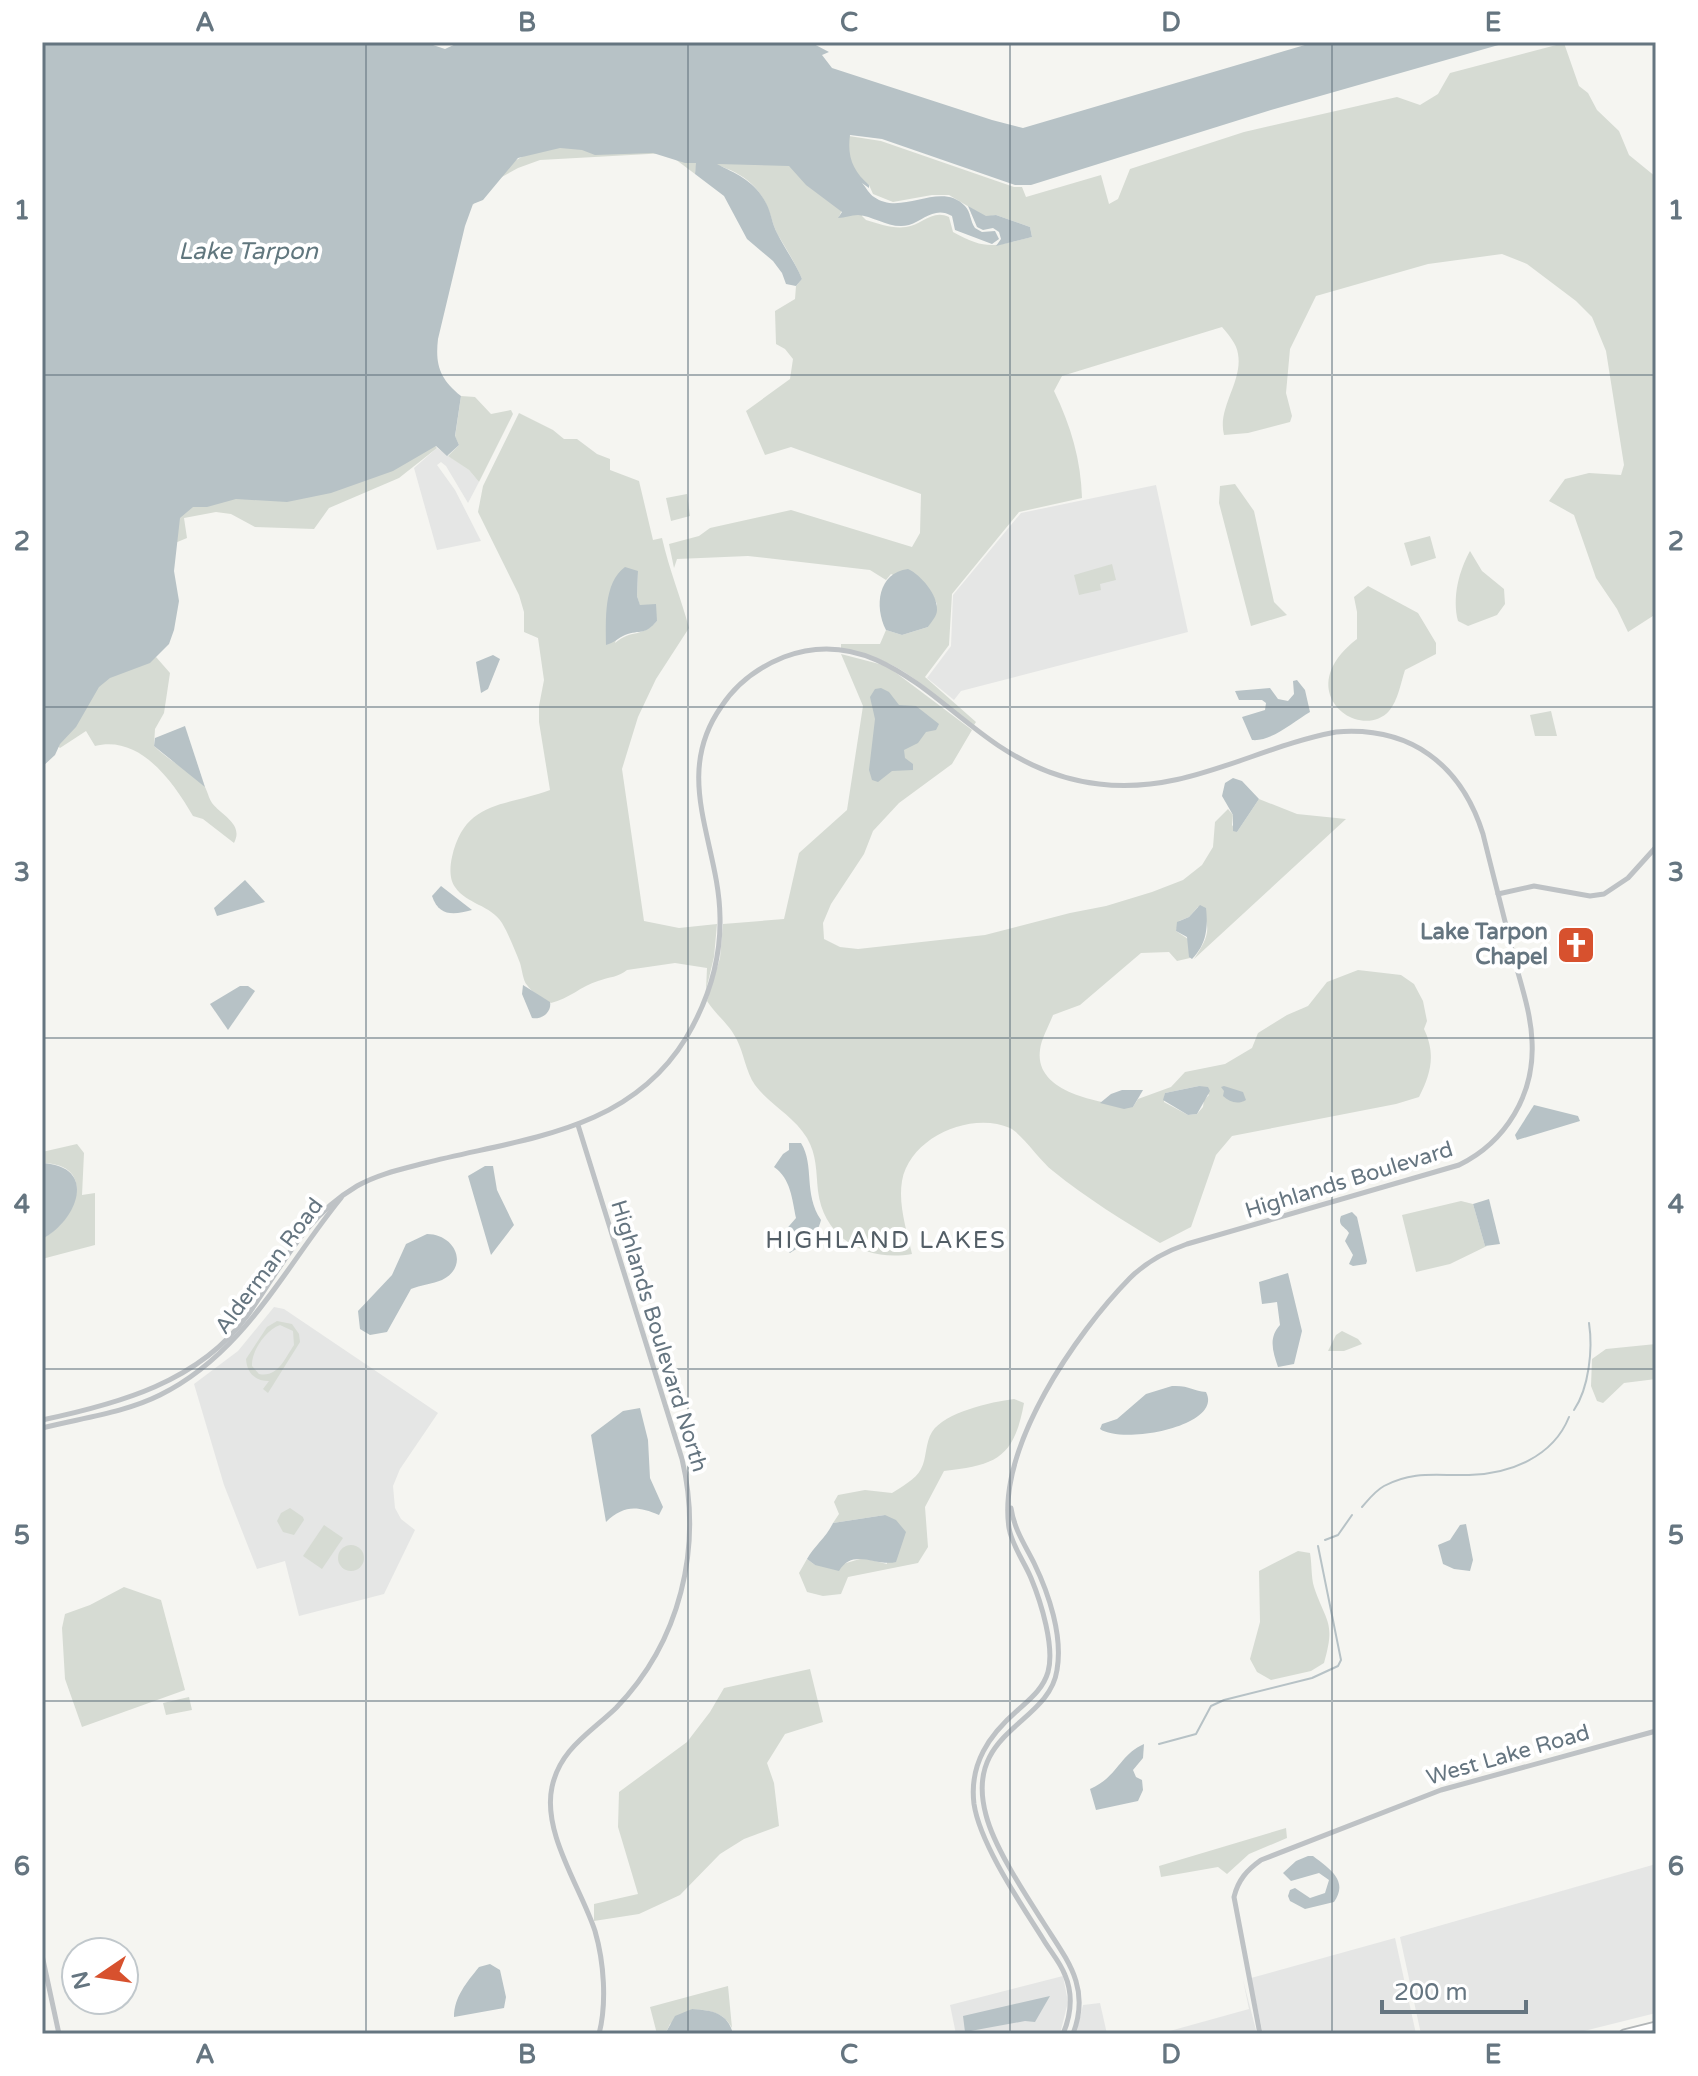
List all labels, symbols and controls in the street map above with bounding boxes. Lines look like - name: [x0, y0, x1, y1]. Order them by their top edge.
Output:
- text: A: [195, 7, 215, 38]
- text: B: [518, 7, 536, 38]
- text: C: [840, 7, 858, 38]
- text: D: [1161, 7, 1181, 38]
- text: E: [1485, 7, 1501, 38]
- text: 1: [14, 195, 30, 226]
- text: 1: [1668, 195, 1684, 226]
- water label: Lake Tarpon: [178, 237, 319, 266]
- text: 2: [14, 526, 30, 557]
- text: 2: [1668, 526, 1684, 557]
- text: 3: [14, 857, 30, 888]
- text: 3: [1668, 857, 1684, 888]
- place label: Lake Tarpon Chapel: [1420, 919, 1548, 970]
- church icon: Lake Tarpon Chapel: [1555, 924, 1597, 966]
- street label: Highlands Boulevard: [1242, 1136, 1456, 1224]
- text: 4: [14, 1189, 30, 1220]
- text: 4: [1668, 1189, 1684, 1220]
- street label: Alderman Road: [209, 1193, 329, 1339]
- street label: Highlands Boulevard North: [605, 1197, 713, 1475]
- district label: HIGHLAND LAKES: [765, 1226, 1007, 1255]
- text: 5: [14, 1520, 30, 1551]
- text: 5: [1668, 1520, 1684, 1551]
- street label: West Lake Road: [1423, 1719, 1593, 1791]
- text: 6: [14, 1851, 30, 1882]
- text: 6: [1668, 1851, 1684, 1882]
- north arrow: [60, 1936, 140, 2016]
- scale bar: [1382, 1964, 1526, 2014]
- text: N: [67, 1969, 96, 1992]
- text: 200 m: [1394, 1978, 1468, 2007]
- text: A: [195, 2039, 215, 2070]
- text: B: [518, 2039, 536, 2070]
- text: C: [840, 2039, 858, 2070]
- text: D: [1161, 2039, 1181, 2070]
- text: E: [1485, 2039, 1501, 2070]

